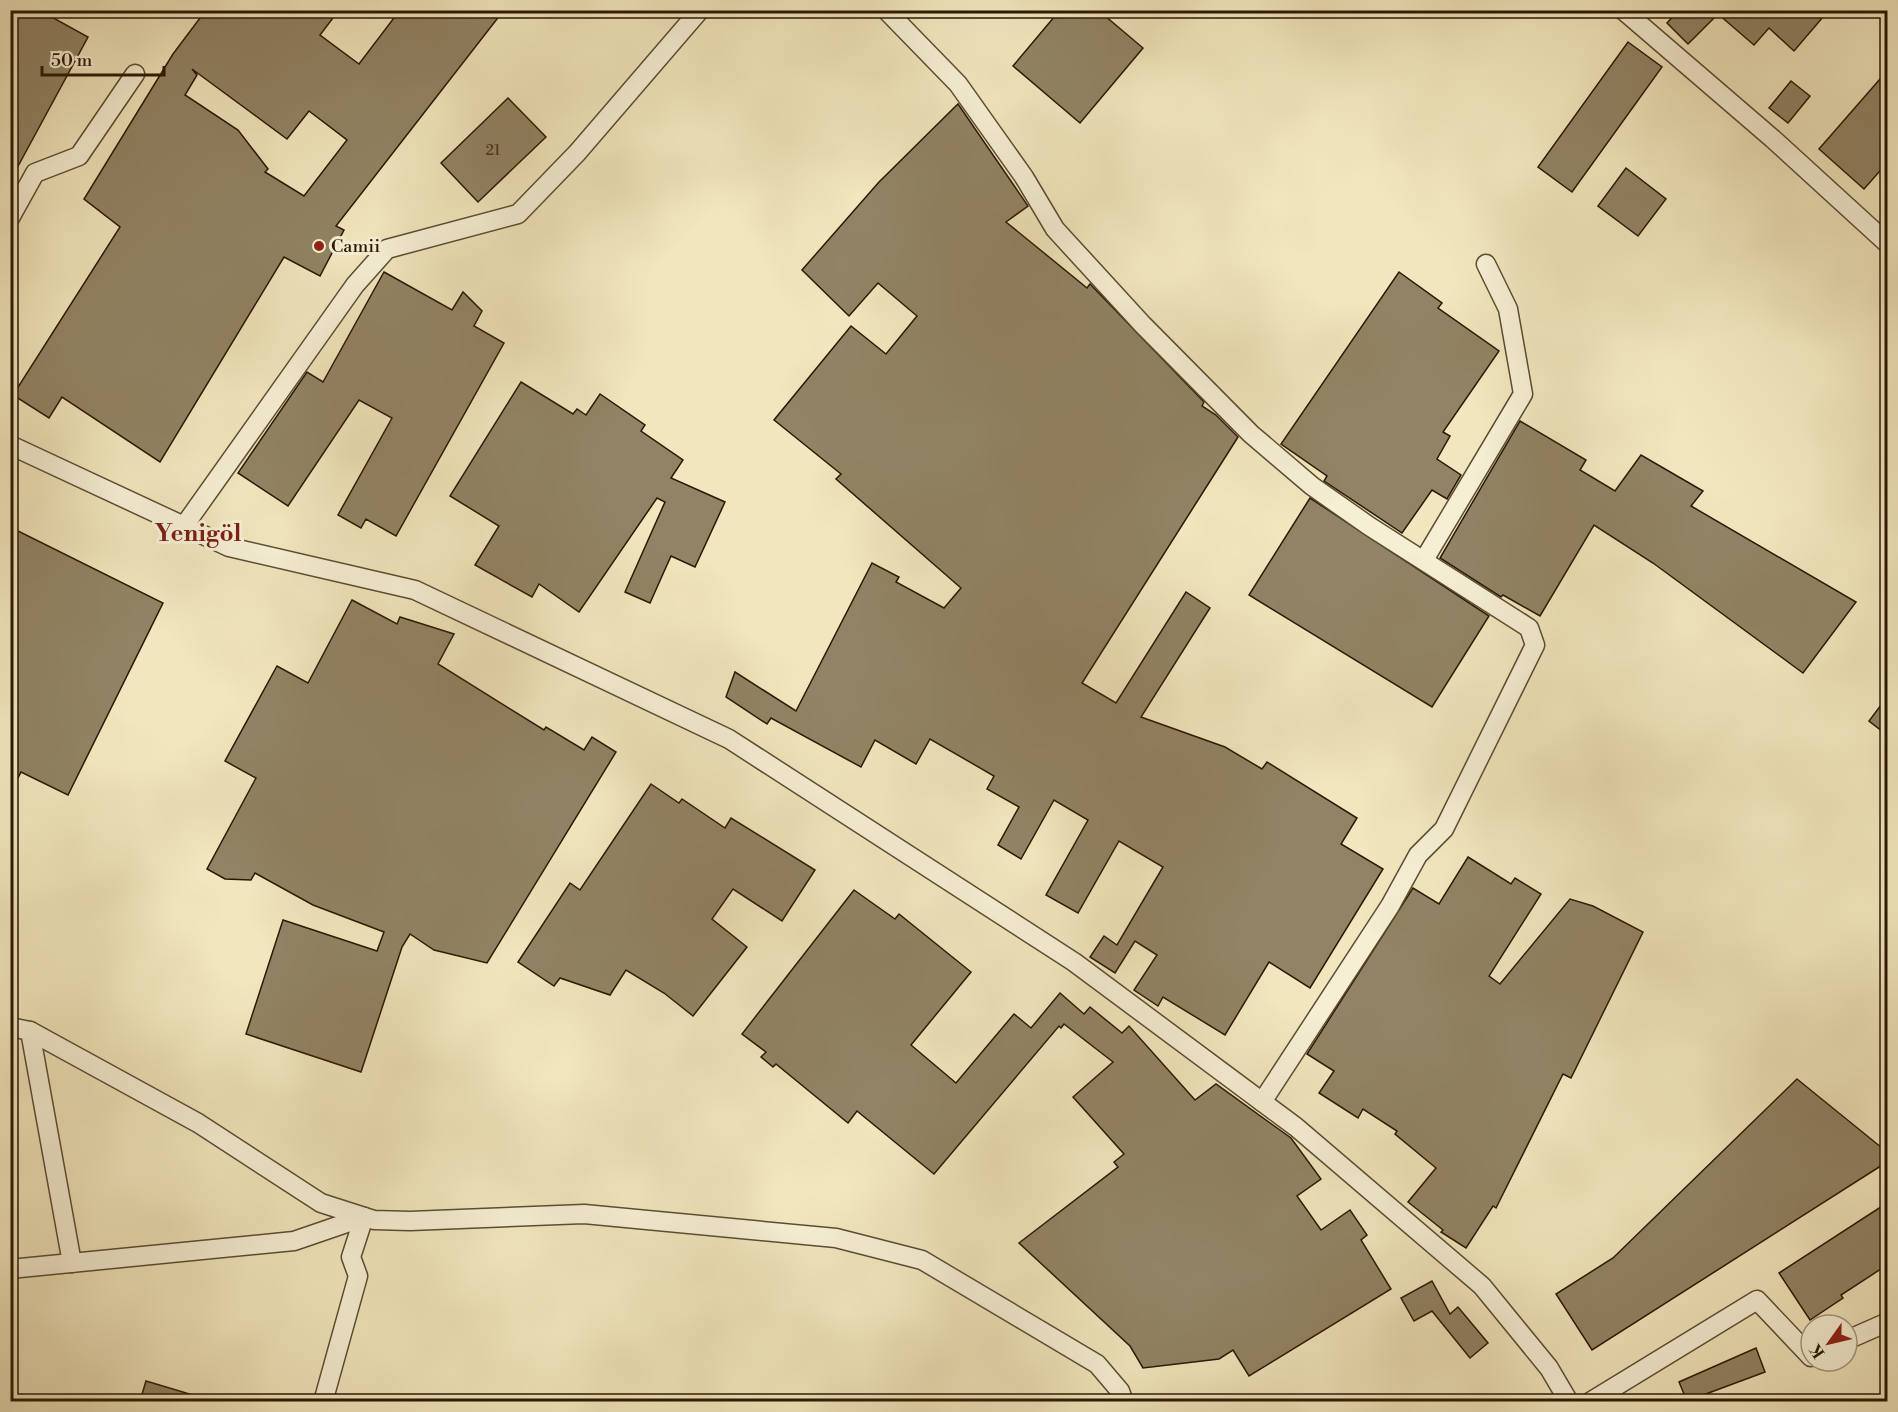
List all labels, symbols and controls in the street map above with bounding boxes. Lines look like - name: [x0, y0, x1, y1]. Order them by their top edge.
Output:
- scale bar: [42, 39, 164, 77]
- text: 50 m: [51, 49, 93, 72]
- house number: 21: [485, 141, 501, 160]
- place label: Camii: [331, 235, 380, 258]
- marker: Camii: [312, 239, 326, 253]
- district label: Yenigöl: [155, 519, 242, 549]
- north arrow: [1799, 1313, 1859, 1373]
- text: K: [1805, 1339, 1829, 1362]

